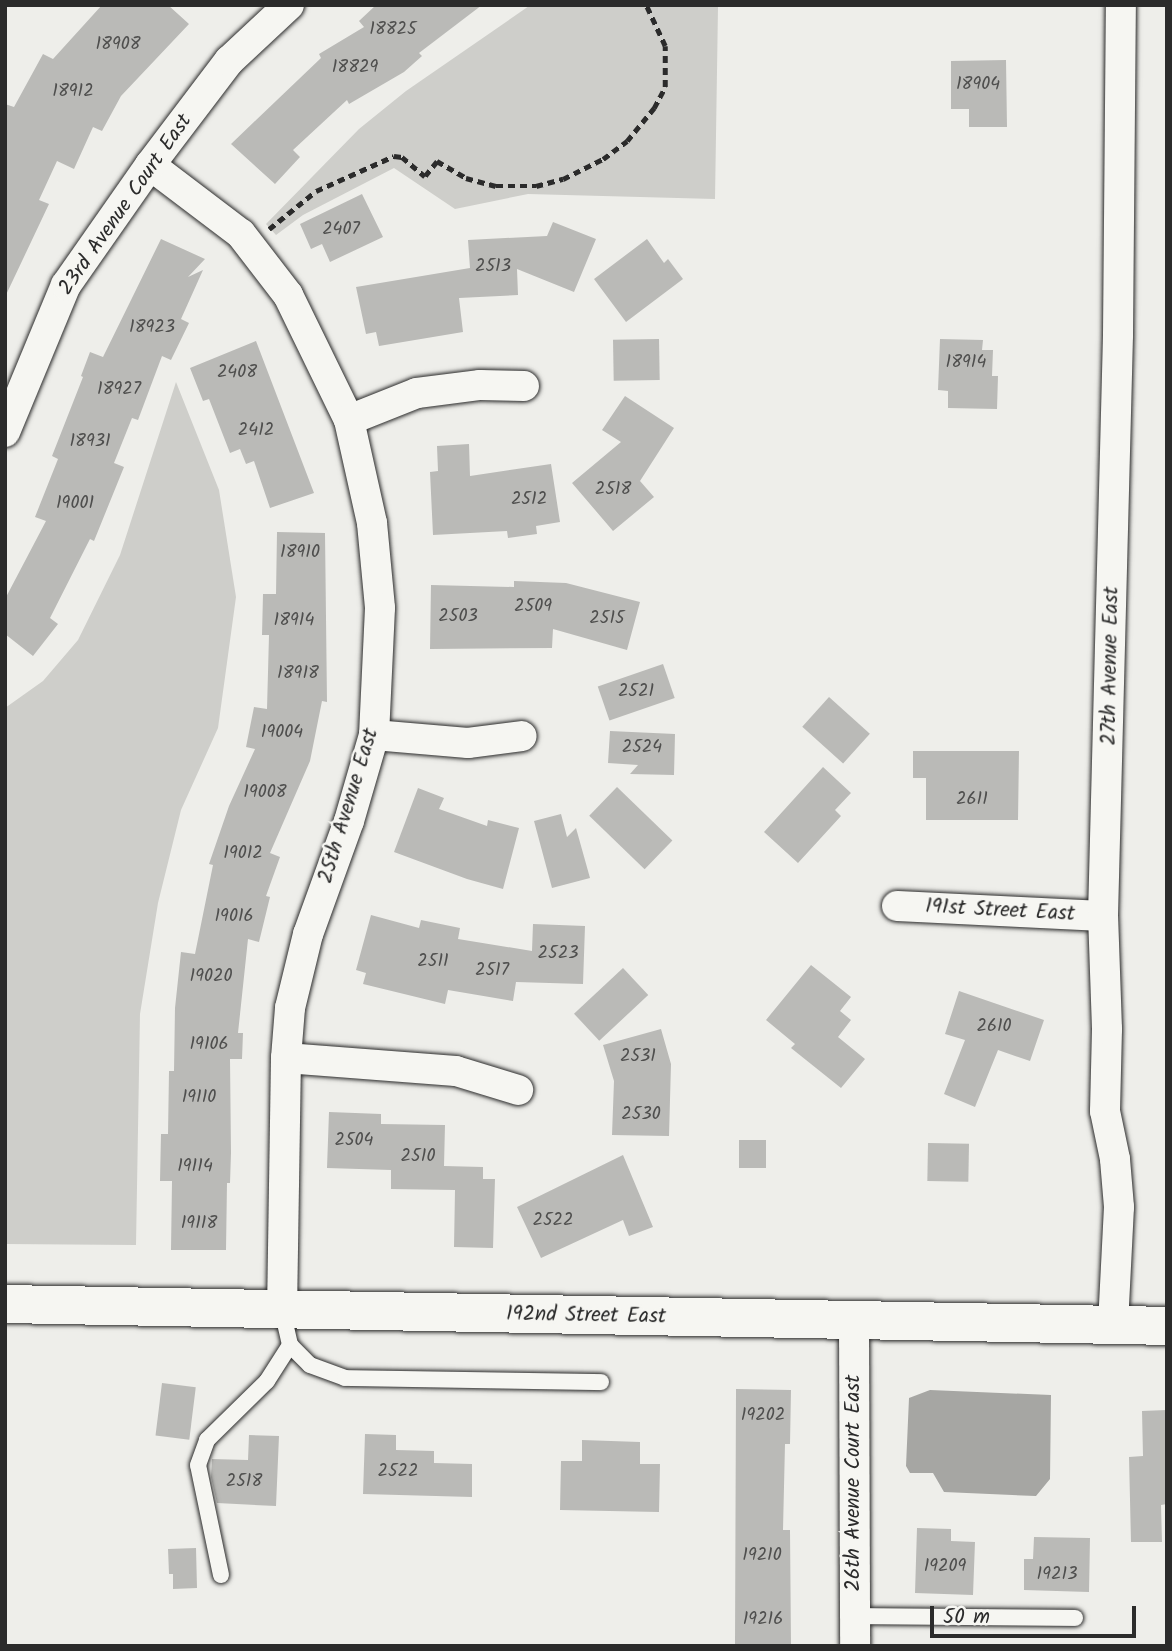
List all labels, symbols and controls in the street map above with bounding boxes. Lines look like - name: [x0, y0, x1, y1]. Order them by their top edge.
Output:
- house number: 18825: [369, 19, 417, 41]
- house number: 18908: [95, 34, 141, 56]
- house number: 18829: [332, 57, 378, 79]
- house number: 18904: [956, 74, 1000, 96]
- house number: 18912: [52, 81, 94, 103]
- street label: 23rd Avenue Court East: [54, 110, 198, 300]
- house number: 2407: [322, 219, 360, 241]
- house number: 2513: [475, 256, 511, 278]
- house number: 18923: [129, 317, 175, 339]
- house number: 18914: [946, 352, 986, 374]
- house number: 2408: [217, 362, 257, 384]
- house number: 18927: [97, 379, 141, 401]
- house number: 2412: [238, 420, 274, 442]
- house number: 18931: [69, 431, 111, 453]
- house number: 2518: [595, 479, 631, 501]
- house number: 2512: [511, 489, 547, 511]
- house number: 19001: [56, 493, 94, 515]
- house number: 18910: [280, 542, 320, 564]
- street label: 27th Avenue East: [1097, 586, 1125, 746]
- house number: 2509: [514, 596, 552, 618]
- house number: 2503: [438, 606, 478, 628]
- house number: 2515: [589, 608, 625, 630]
- house number: 18914: [274, 610, 314, 632]
- house number: 18918: [277, 663, 319, 685]
- house number: 2521: [618, 681, 654, 703]
- house number: 19004: [261, 722, 303, 744]
- street label: 25th Avenue East: [313, 725, 385, 887]
- house number: 2524: [622, 737, 662, 759]
- house number: 19008: [243, 782, 287, 804]
- house number: 2611: [956, 789, 988, 811]
- house number: 19012: [223, 843, 263, 865]
- street label: 191st Street East: [925, 894, 1075, 928]
- house number: 19016: [214, 906, 254, 928]
- house number: 2523: [538, 943, 578, 965]
- house number: 2511: [417, 951, 449, 973]
- house number: 2517: [475, 960, 509, 982]
- house number: 19020: [190, 966, 232, 988]
- house number: 2610: [976, 1016, 1012, 1038]
- house number: 19106: [189, 1034, 229, 1056]
- house number: 2531: [620, 1046, 656, 1068]
- house number: 19110: [182, 1087, 216, 1109]
- house number: 2530: [621, 1104, 661, 1126]
- house number: 2504: [334, 1130, 374, 1152]
- house number: 2510: [401, 1146, 435, 1168]
- house number: 19114: [177, 1156, 213, 1178]
- house number: 2522: [532, 1210, 574, 1232]
- house number: 19118: [181, 1213, 217, 1235]
- street label: 192nd Street East: [506, 1302, 666, 1330]
- street label: 26th Avenue Court East: [841, 1375, 867, 1591]
- house number: 19202: [741, 1405, 785, 1427]
- house number: 2522: [377, 1461, 419, 1483]
- house number: 2518: [226, 1471, 262, 1493]
- house number: 19210: [742, 1545, 782, 1567]
- house number: 19209: [924, 1556, 966, 1578]
- house number: 19213: [1037, 1564, 1077, 1586]
- scale bar: [934, 1592, 1140, 1636]
- text: 50 m: [943, 1601, 990, 1634]
- house number: 19216: [743, 1609, 783, 1631]

